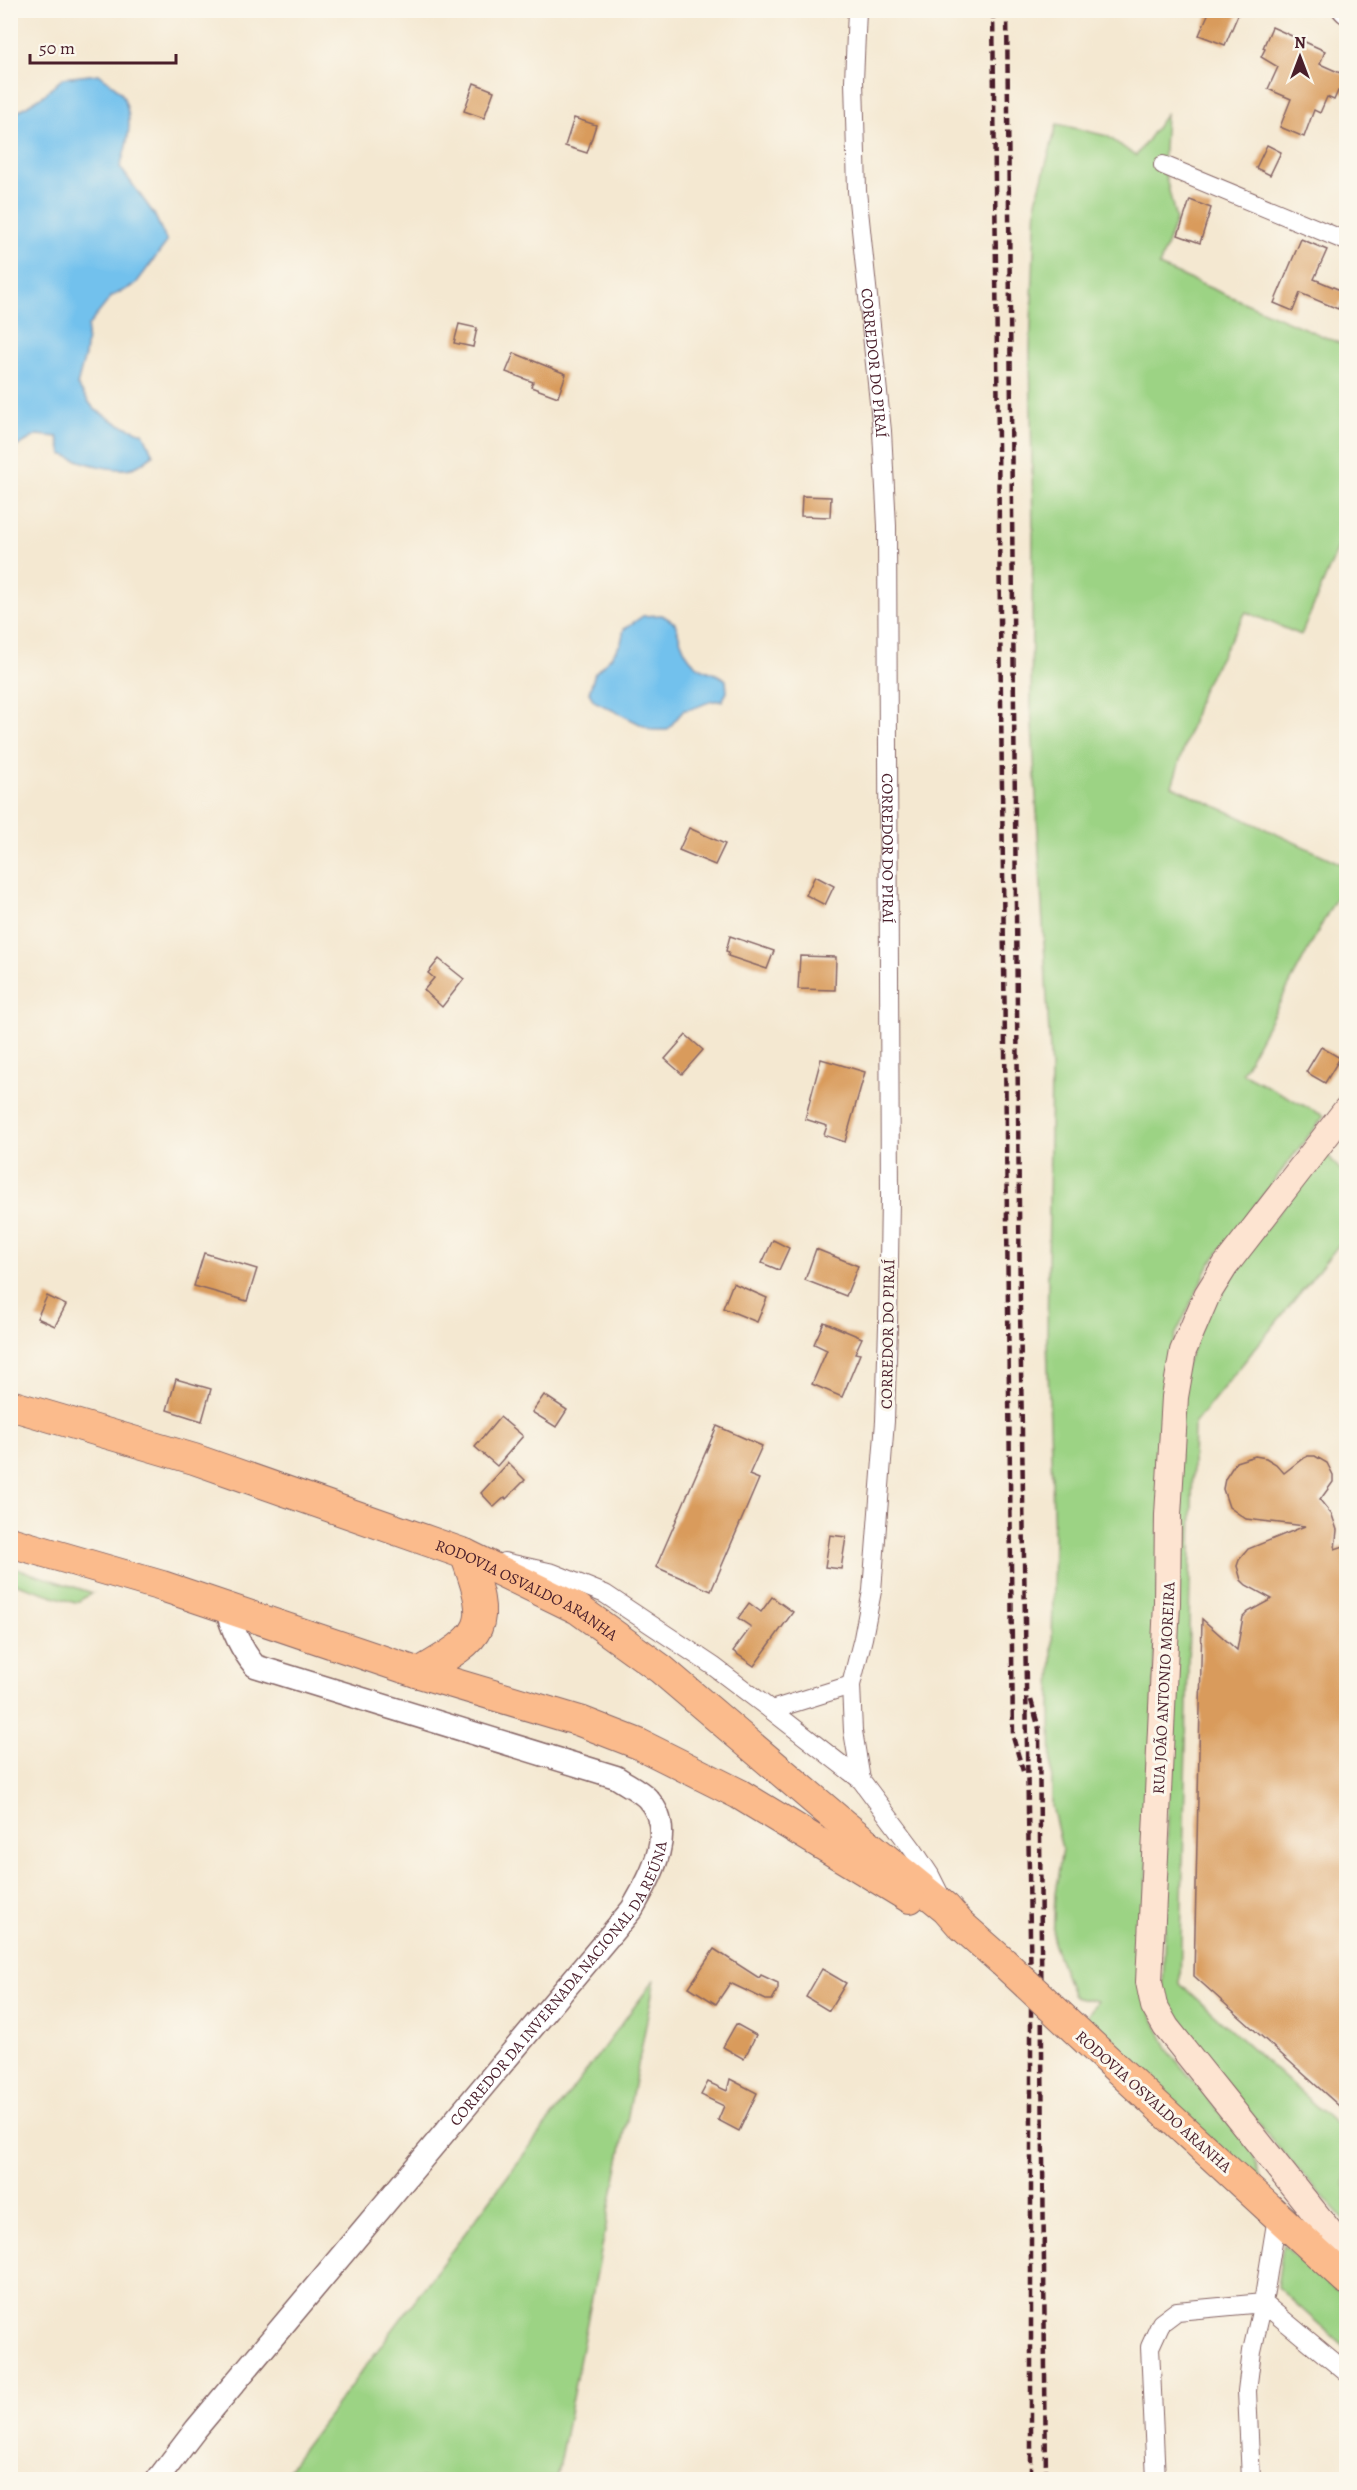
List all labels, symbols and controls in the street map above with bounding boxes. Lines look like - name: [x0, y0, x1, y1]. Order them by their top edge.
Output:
- scale bar: [30, 27, 176, 65]
- north arrow: [1270, 27, 1330, 87]
- text: N: [1294, 32, 1306, 54]
- text: 50 m: [39, 36, 75, 60]
- street label: CORREDOR DO PIRAÍ: [855, 287, 892, 439]
- street label: CORREDOR DO PIRAÍ: [876, 773, 899, 924]
- street label: CORREDOR DO PIRAÍ: [876, 1259, 900, 1409]
- street label: RODOVIA OSVALDO ARANHA: [432, 1534, 622, 1647]
- street label: RUA JOÃO ANTONIO MOREIRA: [1147, 1581, 1181, 1795]
- street label: CORREDOR DA INVERNADA NACIONAL DA REÚNA: [445, 1839, 673, 2131]
- street label: RODOVIA OSVALDO ARANHA: [1071, 2026, 1237, 2178]

